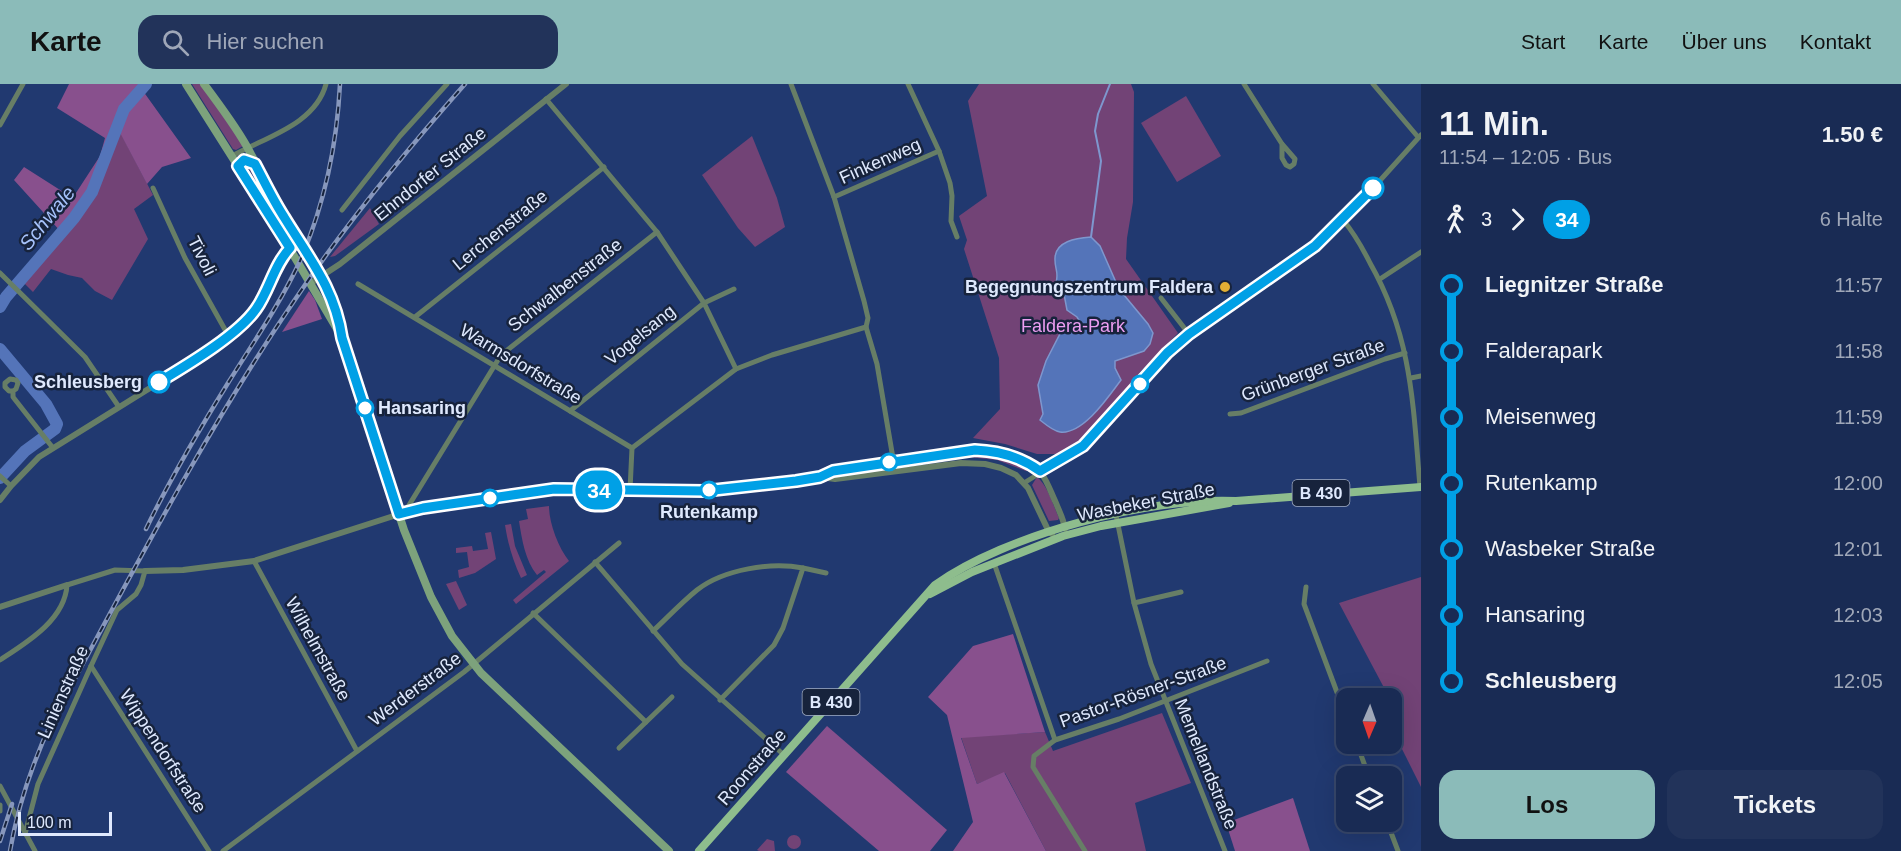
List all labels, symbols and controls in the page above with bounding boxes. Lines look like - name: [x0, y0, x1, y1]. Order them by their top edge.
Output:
- search box: [138, 15, 558, 69]
- text: Karte: [30, 26, 102, 57]
- icon: search: [159, 26, 192, 59]
- text: Hier suchen: [207, 29, 324, 54]
- text: Start: [1521, 30, 1565, 53]
- text: Karte: [1598, 30, 1649, 53]
- text: Über uns: [1682, 30, 1767, 53]
- text: Kontakt: [1800, 30, 1871, 53]
- text: 11 Min.: [1439, 105, 1549, 142]
- text: 1.50 €: [1822, 122, 1883, 147]
- street label: Ehndorfer Straße: [370, 123, 490, 225]
- street label: Finkenweg: [836, 134, 924, 188]
- text: 11:54 – 12:05 · Bus: [1439, 146, 1612, 168]
- unlabelled marker: [1362, 177, 1384, 199]
- water label: Schwale: [15, 182, 79, 254]
- street label: Lerchenstraße: [449, 186, 551, 274]
- icon: walk: [1439, 203, 1472, 236]
- icon: forward: [1501, 203, 1534, 236]
- text: 3: [1481, 208, 1492, 230]
- text: 34: [1555, 208, 1578, 231]
- text: 6 Halte: [1820, 208, 1883, 230]
- street label: Tivoli: [184, 233, 220, 279]
- street label: Schwalbenstraße: [504, 234, 626, 336]
- text: Liegnitzer Straße: [1485, 272, 1663, 297]
- text: 11:57: [1834, 274, 1883, 296]
- place label: Begegnungszentrum Faldera: [965, 277, 1214, 297]
- marker: Begegnungszentrum Faldera: [1218, 280, 1232, 294]
- street label: Vogelsang: [601, 301, 679, 369]
- park label: Faldera-Park: [1021, 316, 1126, 336]
- street label: Warmsdorfstraße: [457, 320, 585, 408]
- street label: Grünberger Straße: [1239, 335, 1387, 405]
- text: Falderapark: [1485, 338, 1602, 363]
- text: 11:58: [1834, 340, 1883, 362]
- marker: Schleusberg: [148, 371, 170, 393]
- place label: Schleusberg: [34, 372, 142, 392]
- unlabelled marker: [1131, 375, 1149, 393]
- place label: Hansaring: [378, 398, 466, 418]
- marker: Hansaring: [356, 399, 374, 417]
- text: Meisenweg: [1485, 404, 1596, 429]
- text: 11:59: [1834, 406, 1883, 428]
- unlabelled marker: [880, 453, 898, 471]
- line badge: 34: [572, 470, 626, 510]
- text: Rutenkamp: [1485, 470, 1598, 495]
- text: 12:00: [1833, 472, 1883, 494]
- text: 34: [587, 479, 611, 502]
- street label: Wasbeker Straße: [1076, 479, 1216, 525]
- road number: B 430: [1292, 480, 1350, 506]
- marker: Rutenkamp: [700, 481, 718, 499]
- unlabelled marker: [481, 489, 499, 507]
- place label: Rutenkamp: [660, 502, 758, 522]
- text: Wasbeker Straße: [1485, 536, 1655, 561]
- text: 12:01: [1833, 538, 1883, 560]
- street label: Wilhelmstraße: [281, 594, 355, 704]
- text: Hansaring: [1485, 602, 1585, 627]
- text: 12:03: [1833, 604, 1883, 626]
- street label: Linienstraße: [34, 643, 92, 741]
- street label: Werderstraße: [365, 648, 465, 730]
- street label: Pastor-Rösner-Straße: [1057, 652, 1229, 732]
- text: Schleusberg: [1485, 668, 1617, 693]
- text: 12:05: [1833, 670, 1883, 692]
- street label: Wippendorfstraße: [116, 686, 210, 816]
- north arrow: [1336, 688, 1402, 754]
- map controls: [1336, 688, 1402, 832]
- road number: B 430: [802, 689, 860, 715]
- street label: Memellandstraße: [1171, 696, 1241, 832]
- street label: Roonstraße: [714, 725, 790, 809]
- button: layers: [1336, 766, 1402, 832]
- button: Los: [1439, 770, 1655, 839]
- button: Tickets: [1667, 770, 1883, 839]
- scale bar: [18, 809, 112, 836]
- text: 100 m: [27, 814, 71, 831]

